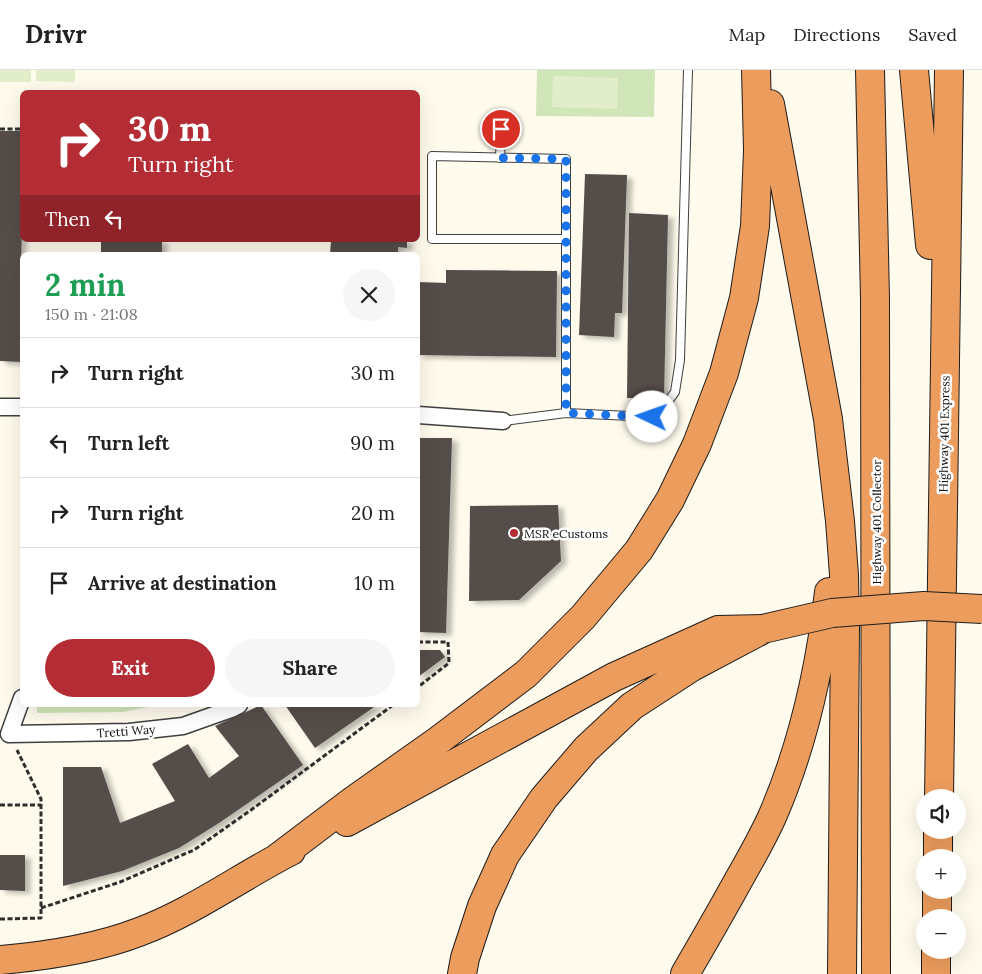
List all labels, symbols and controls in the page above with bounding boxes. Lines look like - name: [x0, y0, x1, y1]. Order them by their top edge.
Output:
- text: Drivr: [25, 19, 87, 50]
- text: Map: [729, 23, 765, 46]
- text: Directions: [793, 23, 880, 46]
- text: Saved: [908, 23, 957, 46]
- text: 30 m: [128, 106, 211, 151]
- pin: [480, 108, 522, 150]
- icon: right: [45, 110, 110, 175]
- icon: arrive: [487, 115, 515, 143]
- text: Turn right: [128, 150, 233, 178]
- icon: left: [100, 205, 128, 233]
- text: Then: [45, 207, 90, 231]
- text: 2 min: [45, 266, 125, 304]
- button: close: [343, 269, 395, 321]
- text: 150 m · 21:08: [45, 304, 138, 324]
- icon: right: [45, 359, 73, 387]
- text: Turn right: [88, 361, 184, 385]
- text: 30 m: [351, 361, 395, 385]
- street label: Highway 401 Express: [935, 375, 953, 493]
- position arrow: [625, 390, 677, 442]
- icon: left: [45, 429, 73, 457]
- text: Turn left: [88, 431, 169, 455]
- text: 90 m: [350, 431, 395, 455]
- street label: Highway 401 Collector: [869, 459, 884, 584]
- icon: right: [45, 499, 73, 527]
- text: Turn right: [88, 501, 184, 525]
- text: 20 m: [351, 501, 395, 525]
- place label: MSR eCustoms: [524, 526, 609, 541]
- marker: MSR eCustoms: [508, 527, 520, 539]
- icon: arrive: [45, 569, 73, 597]
- text: Arrive at destination: [88, 571, 277, 595]
- text: 10 m: [354, 571, 395, 595]
- button: Exit: [45, 639, 215, 697]
- button: Share: [225, 639, 395, 697]
- street label: Tretti Way: [96, 721, 157, 741]
- map controls: [916, 789, 966, 959]
- button: sound: [916, 789, 966, 839]
- button: +: [916, 849, 966, 899]
- button: −: [916, 909, 966, 959]

